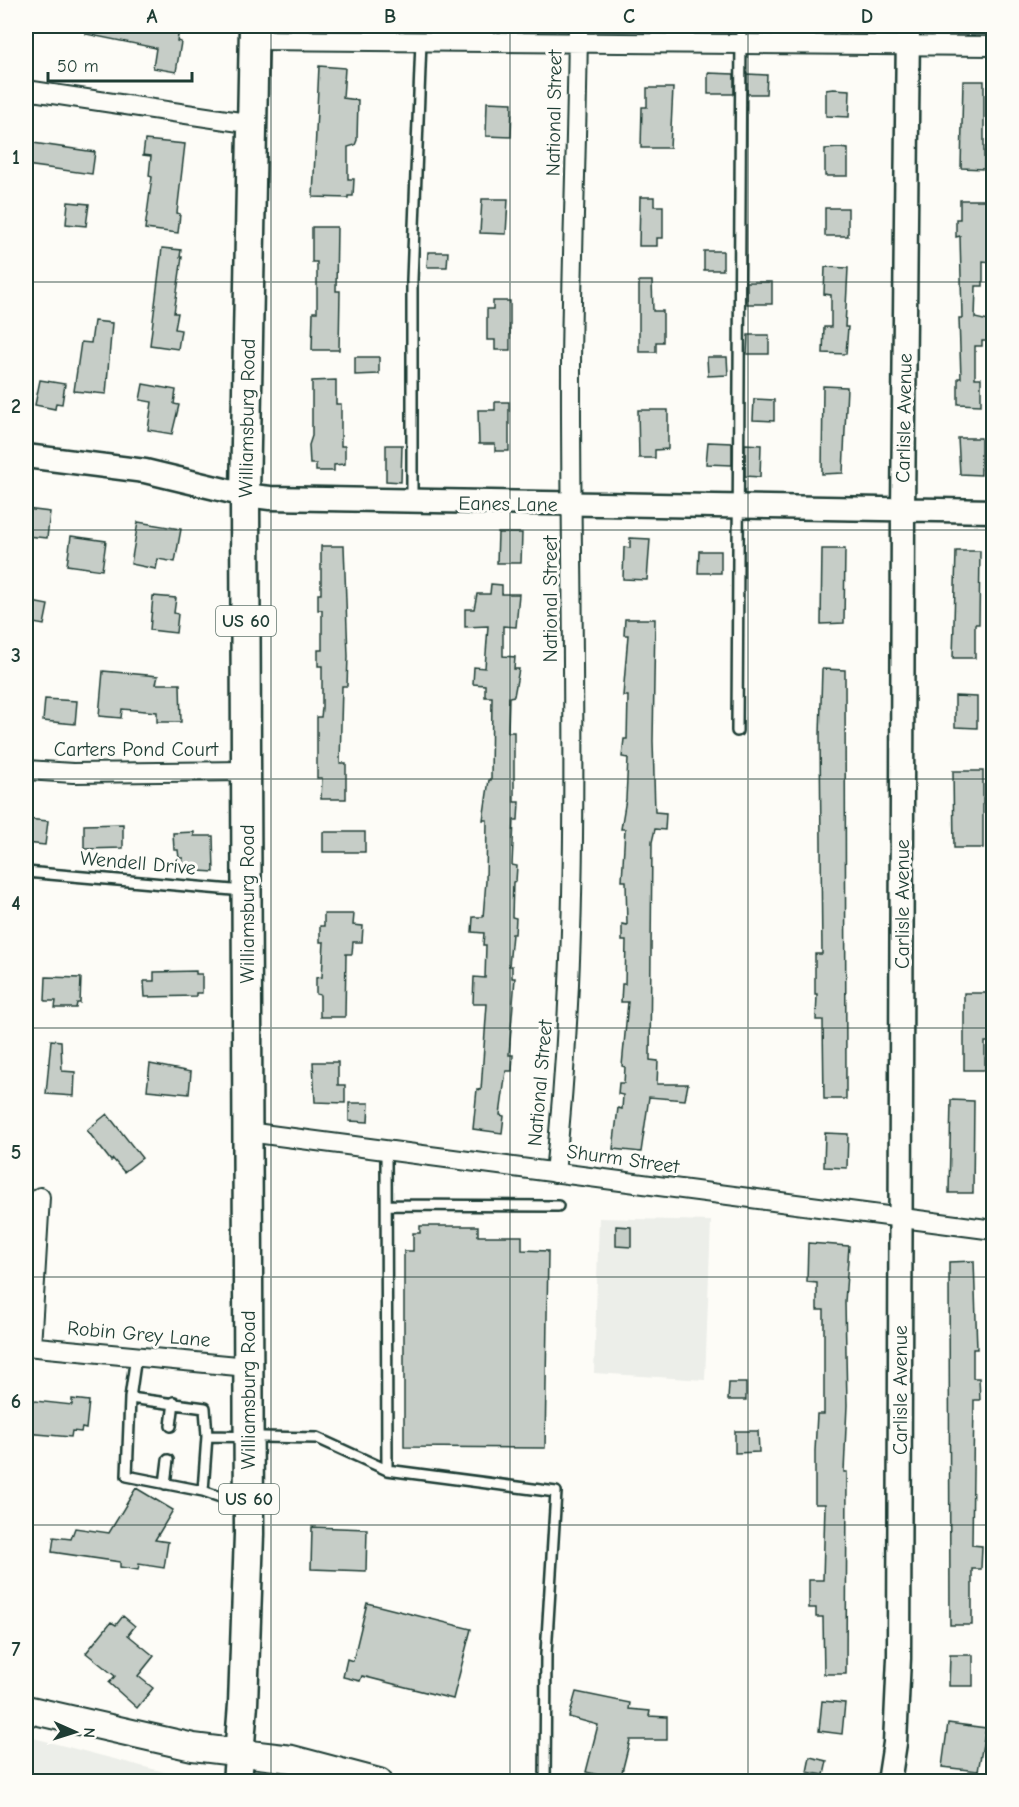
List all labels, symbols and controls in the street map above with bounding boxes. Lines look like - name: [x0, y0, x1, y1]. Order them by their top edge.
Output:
- text: A: [146, 5, 158, 28]
- text: B: [384, 5, 396, 28]
- text: C: [623, 5, 635, 28]
- text: D: [861, 5, 873, 28]
- scale bar: [48, 45, 192, 83]
- street label: National Street: [541, 48, 567, 177]
- text: 50 m: [57, 56, 99, 77]
- text: 1: [12, 146, 20, 169]
- street label: Williamsburg Road: [234, 338, 260, 498]
- street label: Carlisle Avenue: [891, 353, 917, 483]
- text: 2: [11, 395, 21, 418]
- street label: Eanes Lane: [458, 492, 558, 516]
- street label: National Street: [539, 534, 562, 662]
- road number: US 60: [216, 606, 276, 636]
- text: 3: [11, 644, 21, 667]
- street label: Carters Pond Court: [54, 738, 220, 761]
- street label: Williamsburg Road: [236, 824, 259, 984]
- street label: Carlisle Avenue: [891, 839, 914, 969]
- street label: Wendell Drive: [79, 846, 197, 880]
- text: 4: [11, 892, 21, 915]
- street label: National Street: [523, 1018, 557, 1147]
- street label: Shurm Street: [565, 1140, 682, 1178]
- text: 5: [11, 1141, 21, 1164]
- street label: Williamsburg Road: [237, 1310, 260, 1470]
- street label: Robin Grey Lane: [66, 1316, 212, 1352]
- street label: Carlisle Avenue: [889, 1325, 912, 1455]
- text: 6: [11, 1390, 21, 1413]
- road number: US 60: [219, 1484, 279, 1514]
- text: 7: [12, 1638, 21, 1661]
- north arrow: [45, 1702, 105, 1762]
- text: N: [80, 1727, 98, 1738]

